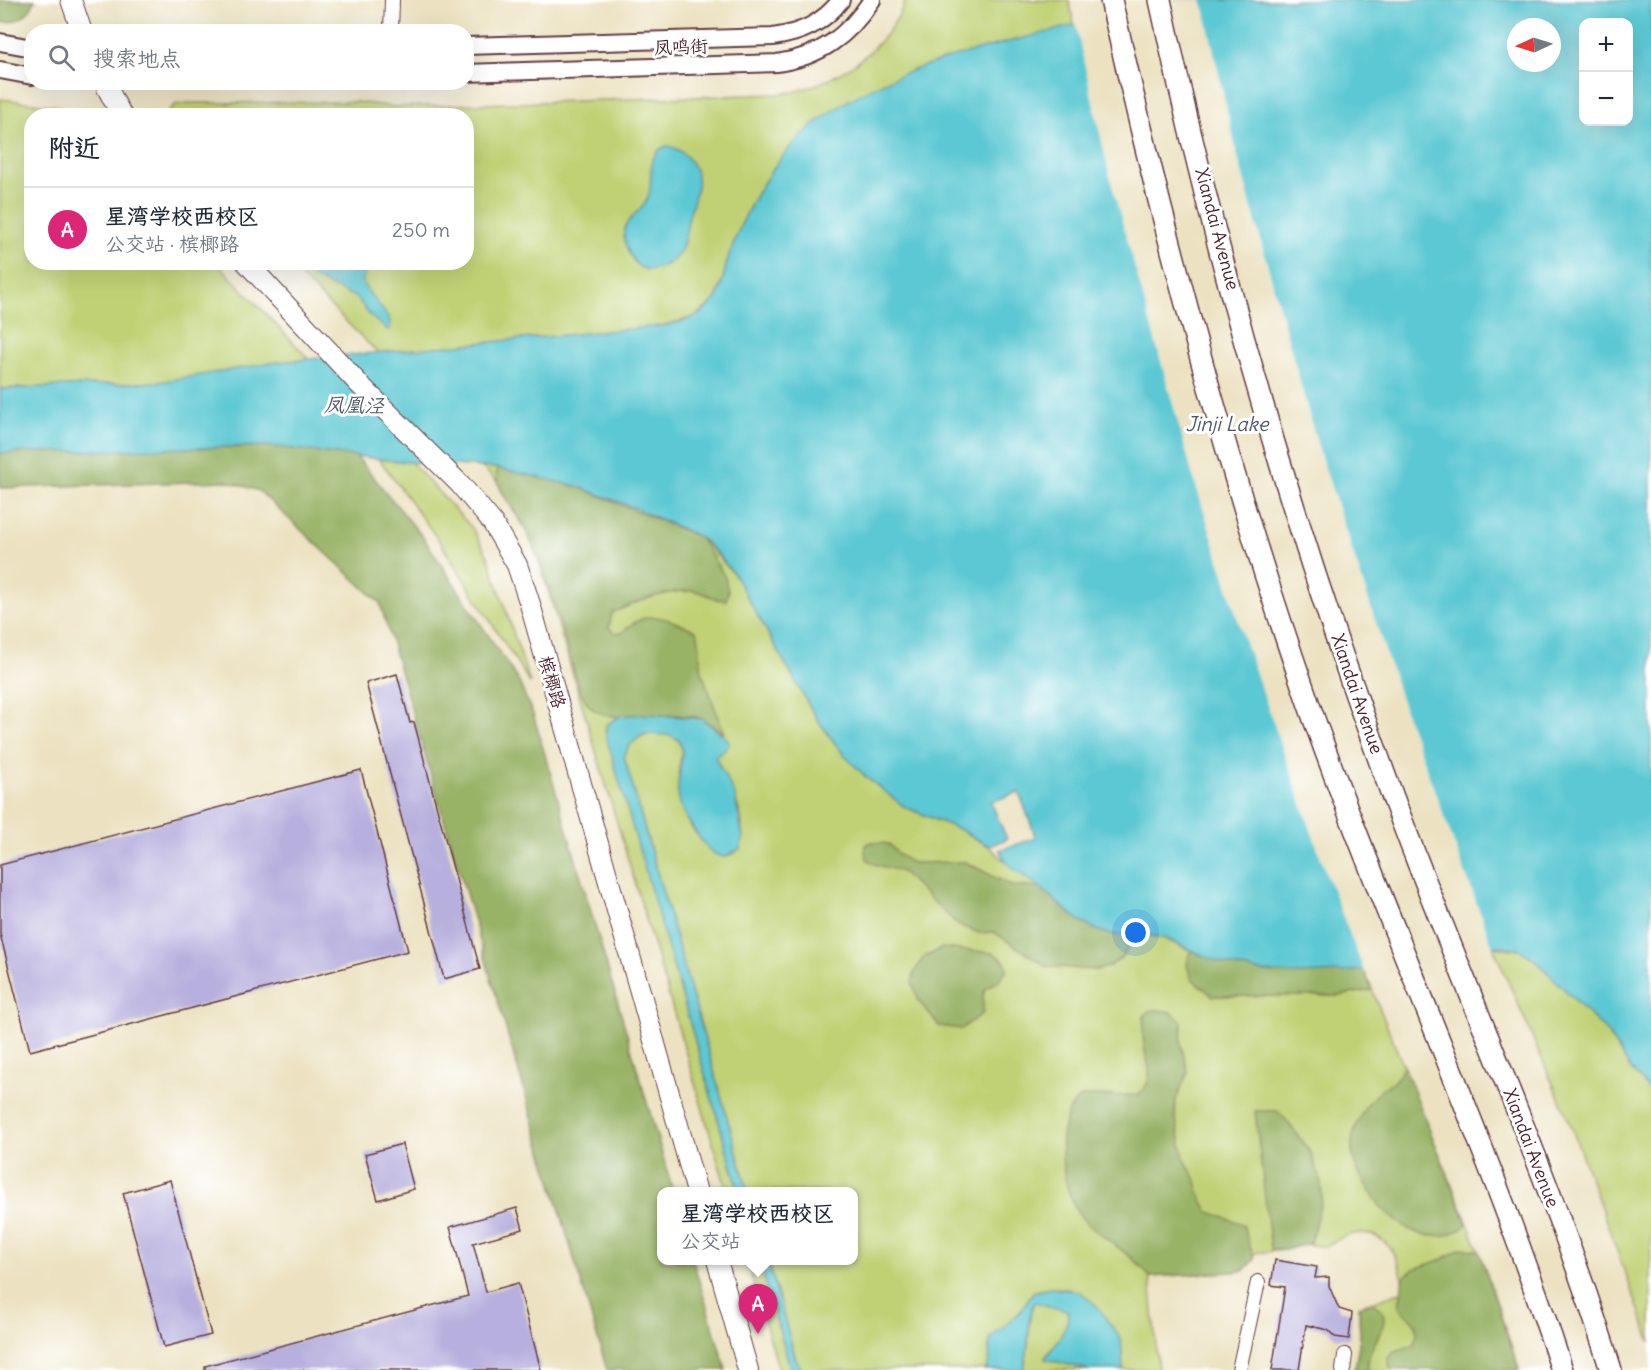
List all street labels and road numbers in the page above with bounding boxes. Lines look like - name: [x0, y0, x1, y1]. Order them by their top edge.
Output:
- street label: 凤鸣街: [654, 34, 708, 59]
- street label: Xiandai Avenue: [1190, 165, 1245, 292]
- street label: Xiandai Avenue: [1326, 631, 1389, 757]
- street label: 槟榔路: [534, 653, 571, 711]
- street label: Xiandai Avenue: [1498, 1085, 1565, 1211]

